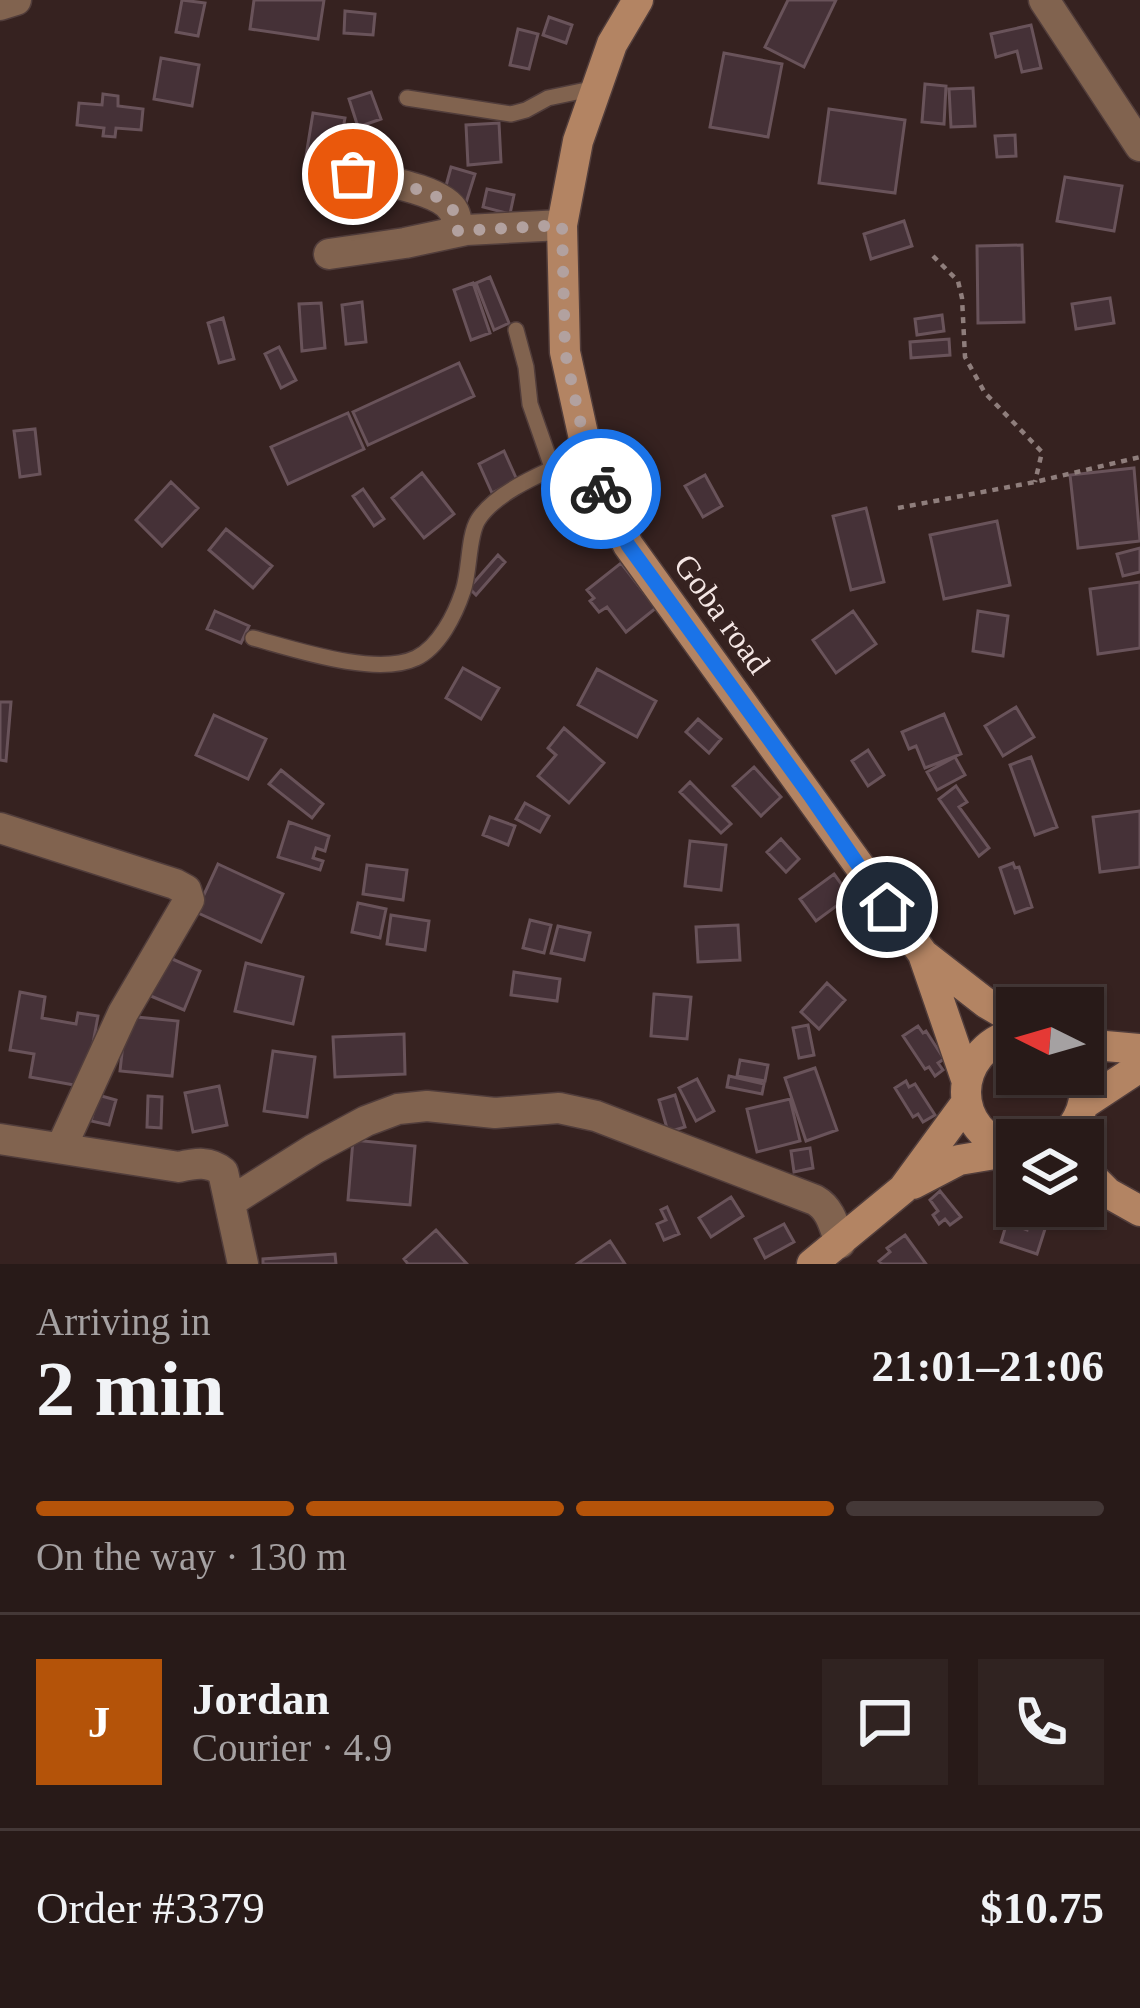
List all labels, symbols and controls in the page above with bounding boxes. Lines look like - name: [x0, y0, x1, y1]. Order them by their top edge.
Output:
- pin: [302, 123, 404, 225]
- icon: bag: [320, 141, 386, 207]
- courier: [541, 429, 661, 549]
- icon: bike: [568, 456, 634, 522]
- street label: Goba road: [667, 547, 778, 681]
- pin: [836, 856, 938, 958]
- icon: home: [854, 874, 920, 940]
- north arrow: [996, 987, 1104, 1095]
- map controls: [996, 987, 1104, 1227]
- button: layers: [996, 1119, 1104, 1227]
- text: Arriving in: [36, 1300, 210, 1343]
- text: 21:01–21:06: [872, 1341, 1104, 1391]
- text: 2 min: [36, 1345, 225, 1432]
- text: On the way · 130 m: [36, 1535, 347, 1578]
- button: chat: [822, 1659, 948, 1785]
- button: phone: [978, 1659, 1104, 1785]
- text: Jordan: [192, 1674, 330, 1724]
- text: J: [88, 1697, 110, 1747]
- text: Courier · 4.9: [192, 1726, 392, 1769]
- text: Order #3379: [36, 1883, 265, 1933]
- text: $10.75: [980, 1883, 1104, 1933]

